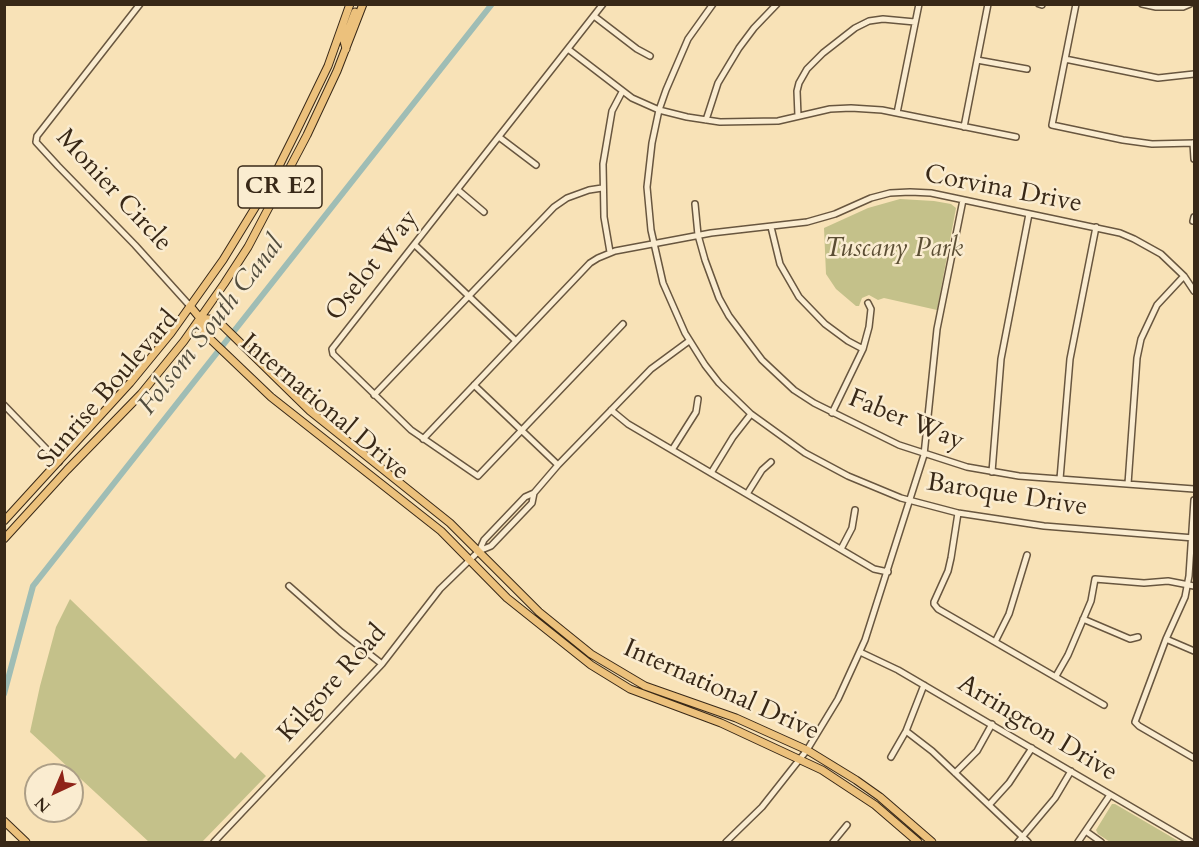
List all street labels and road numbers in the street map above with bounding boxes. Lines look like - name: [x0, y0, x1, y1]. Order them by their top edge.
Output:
- street label: Monier Circle: [48, 123, 178, 259]
- street label: Corvina Drive: [922, 159, 1084, 221]
- road number: CR E2: [238, 166, 322, 208]
- street label: Oselot Way: [320, 204, 426, 328]
- street label: Sunrise Boulevard: [32, 305, 186, 475]
- street label: International Drive: [233, 328, 415, 488]
- street label: Faber Way: [844, 384, 968, 458]
- street label: Baroque Drive: [924, 468, 1090, 524]
- street label: Kilgore Road: [272, 619, 394, 749]
- street label: International Drive: [618, 634, 824, 748]
- street label: Arrington Drive: [951, 669, 1123, 789]

